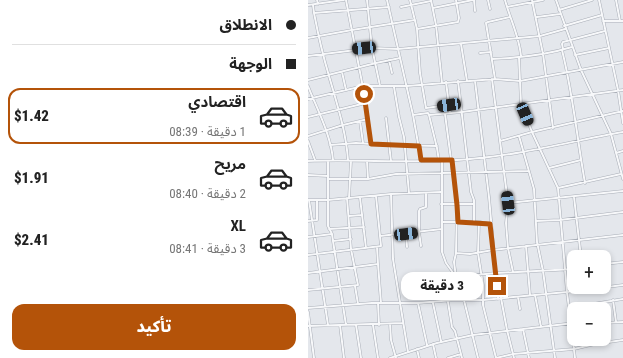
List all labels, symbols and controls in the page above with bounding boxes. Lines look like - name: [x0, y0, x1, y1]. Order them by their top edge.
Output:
- text: الانطلاق: [220, 16, 272, 34]
- car: [351, 41, 377, 55]
- text: الوجهة: [229, 55, 272, 73]
- route start: [355, 85, 373, 103]
- text: اقتصادي: [188, 93, 246, 111]
- car: [436, 97, 462, 113]
- icon: car: [258, 98, 294, 134]
- car: [515, 101, 535, 127]
- text: $1.42: [14, 107, 49, 125]
- text: 1 دقيقة · 08:39: [169, 124, 246, 139]
- text: مريح: [214, 155, 246, 173]
- icon: car: [258, 160, 294, 196]
- text: $1.91: [14, 169, 49, 187]
- text: 2 دقيقة · 08:40: [169, 186, 246, 201]
- car: [501, 190, 515, 216]
- text: XL: [230, 217, 246, 235]
- icon: car: [258, 222, 294, 258]
- car: [393, 227, 419, 241]
- text: $2.41: [14, 231, 49, 249]
- text: 3 دقيقة · 08:41: [169, 241, 246, 256]
- map controls: [567, 250, 611, 346]
- button: +: [567, 250, 611, 294]
- callout: 3 دقيقة: [401, 272, 483, 300]
- route end: [488, 277, 506, 295]
- text: 3 دقيقة: [420, 278, 464, 293]
- button: −: [567, 302, 611, 346]
- button: تأكيد: [12, 304, 296, 350]

